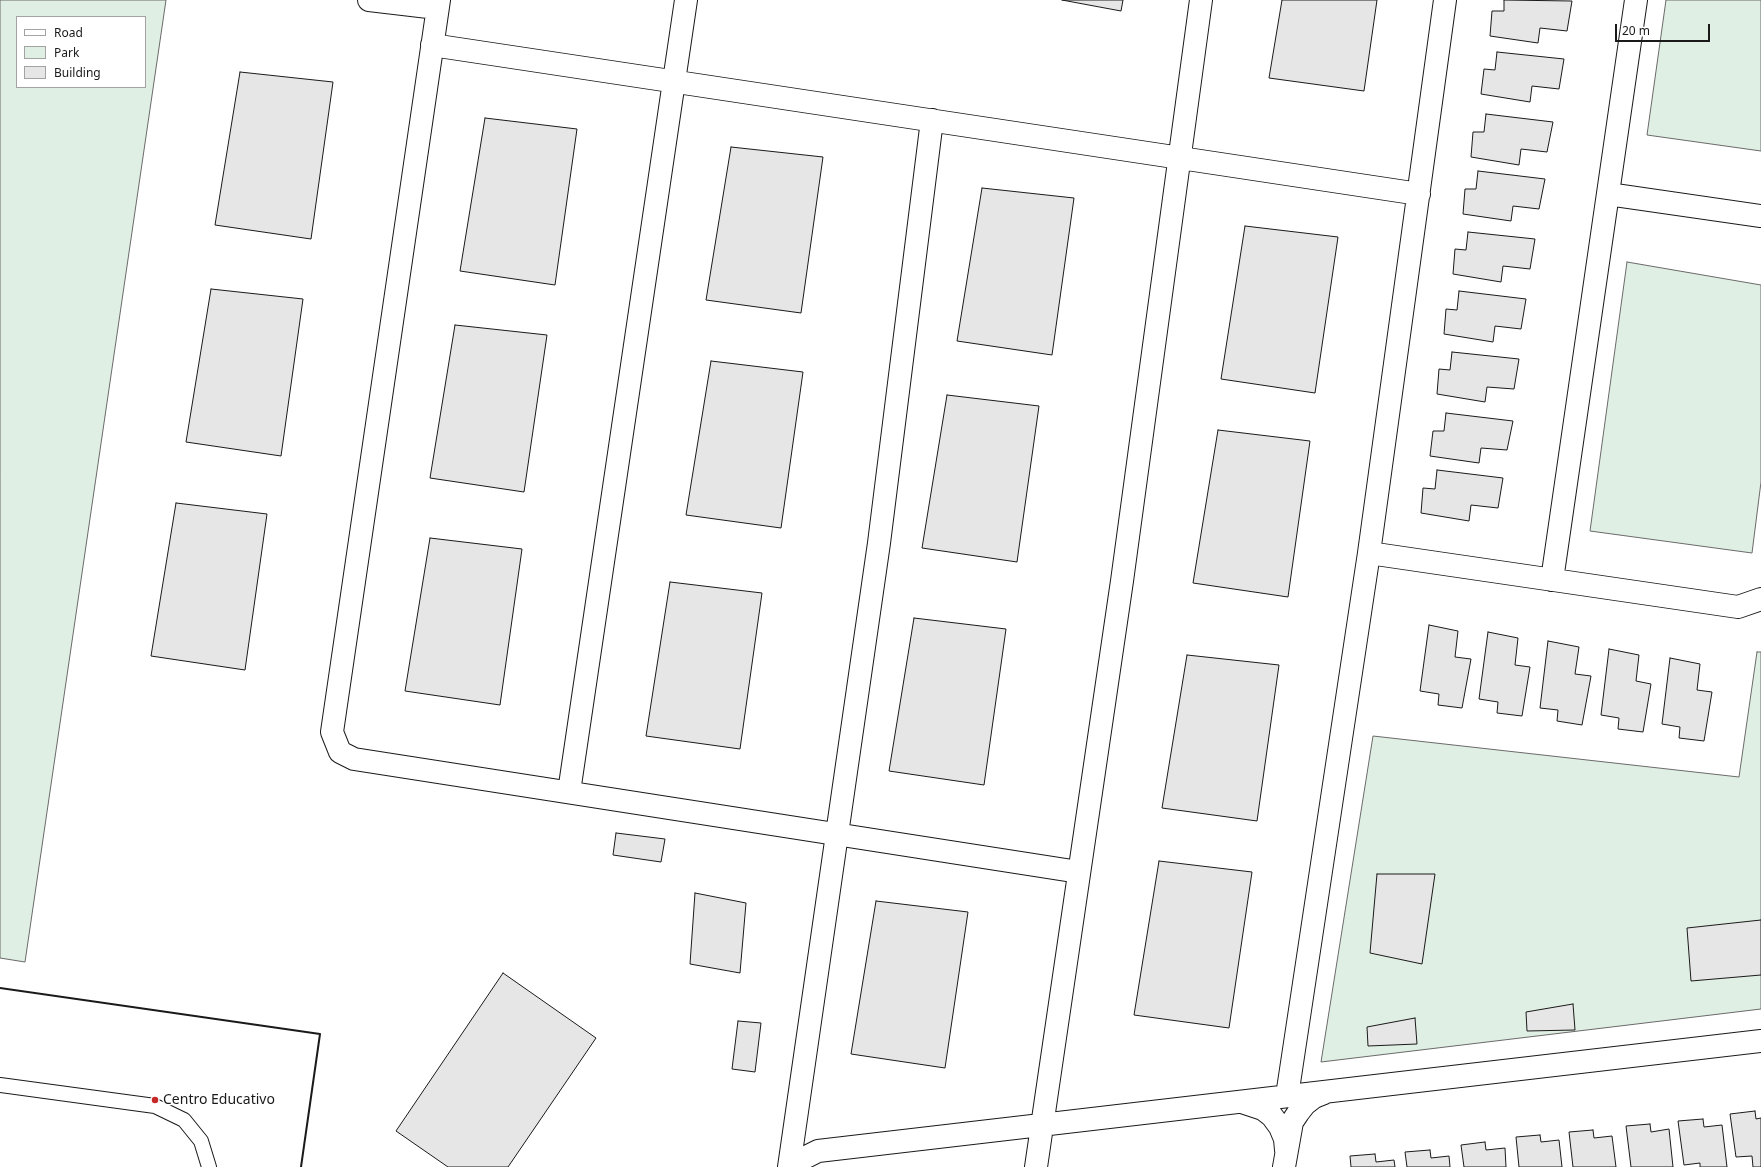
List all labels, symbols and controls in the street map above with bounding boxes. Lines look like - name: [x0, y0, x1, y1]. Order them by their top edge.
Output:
- legend: [16, 16, 146, 88]
- scale bar: [1617, 16, 1712, 42]
- text: 20 m: [1622, 22, 1650, 39]
- text: Road: [54, 24, 83, 41]
- text: Park: [54, 44, 79, 61]
- text: Building: [54, 64, 101, 81]
- place label: Centro Educativo: [163, 1092, 275, 1108]
- marker: Centro Educativo: [150, 1095, 160, 1105]

